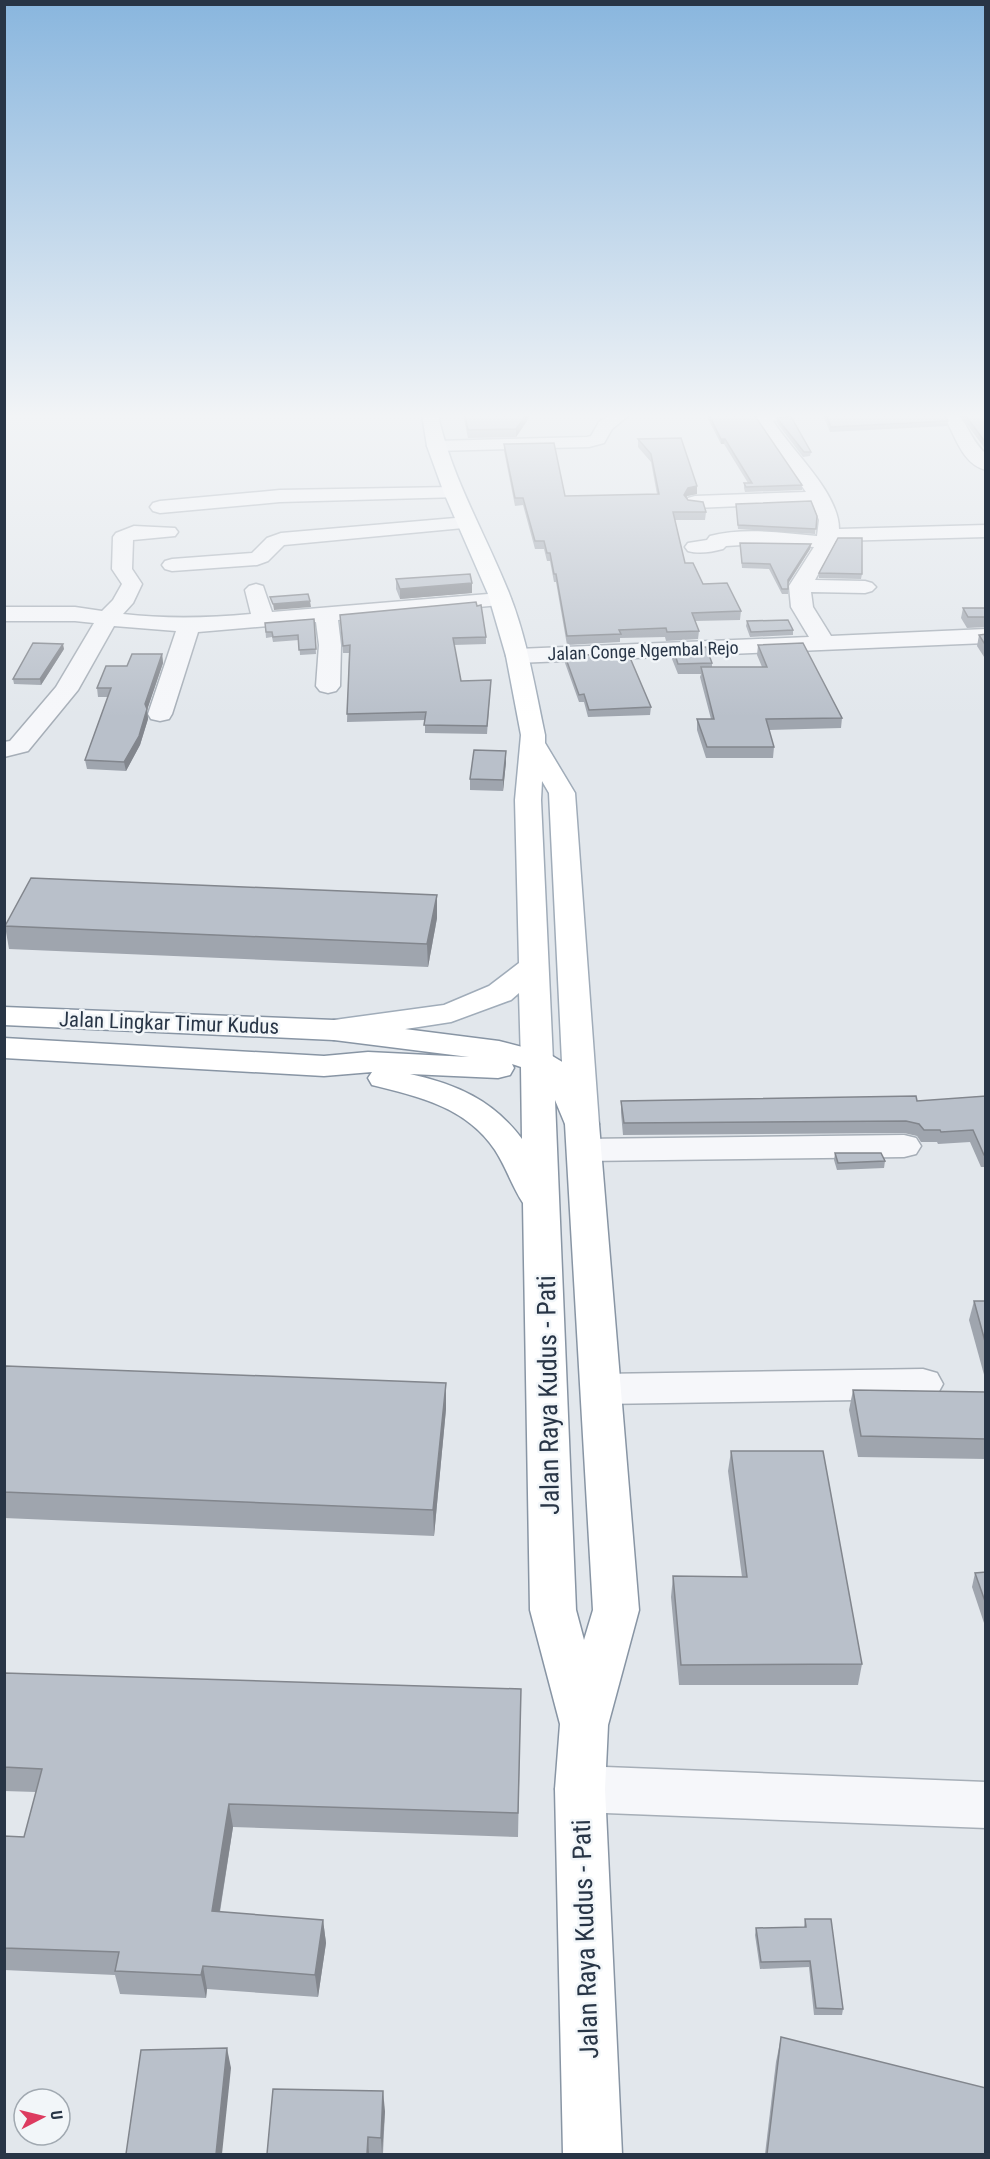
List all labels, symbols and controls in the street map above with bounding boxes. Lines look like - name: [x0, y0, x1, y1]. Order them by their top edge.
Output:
- street label: Jalan Conge Ngembal Rejo: [547, 637, 739, 664]
- street label: Jalan Lingkar Timur Kudus: [59, 1007, 279, 1039]
- street label: Jalan Raya Kudus - Pati: [531, 1275, 565, 1515]
- street label: Jalan Raya Kudus - Pati: [566, 1819, 604, 2059]
- north arrow: [12, 2087, 72, 2147]
- text: U: [46, 2110, 66, 2121]

